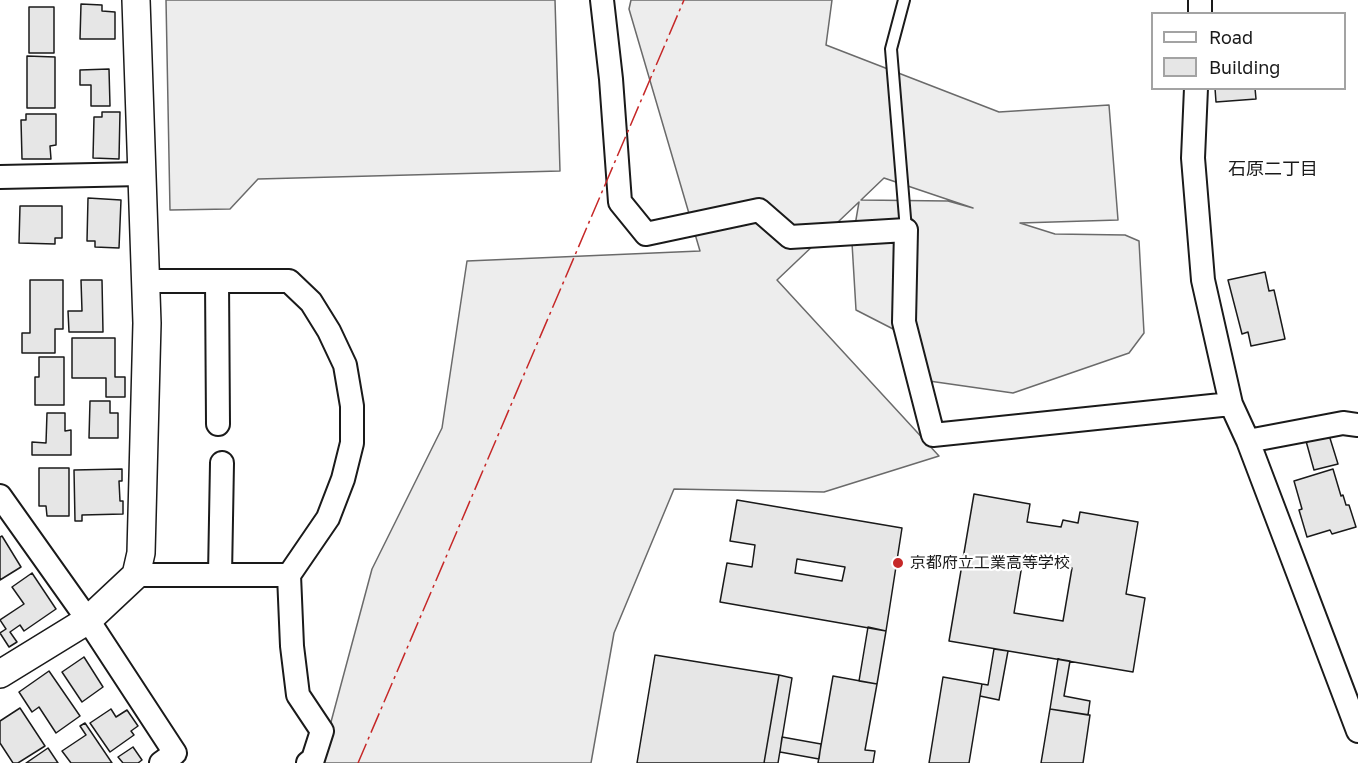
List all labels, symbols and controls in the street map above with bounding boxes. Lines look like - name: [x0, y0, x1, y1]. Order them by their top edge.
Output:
- legend: [1151, 12, 1346, 90]
- text: Road: [1209, 26, 1253, 48]
- text: Building: [1209, 56, 1280, 78]
- district label: 石原二丁目: [1228, 158, 1318, 180]
- place label: 京都府立工業高等学校: [910, 553, 1070, 573]
- marker: 京都府立工業高等学校: [891, 556, 905, 570]

